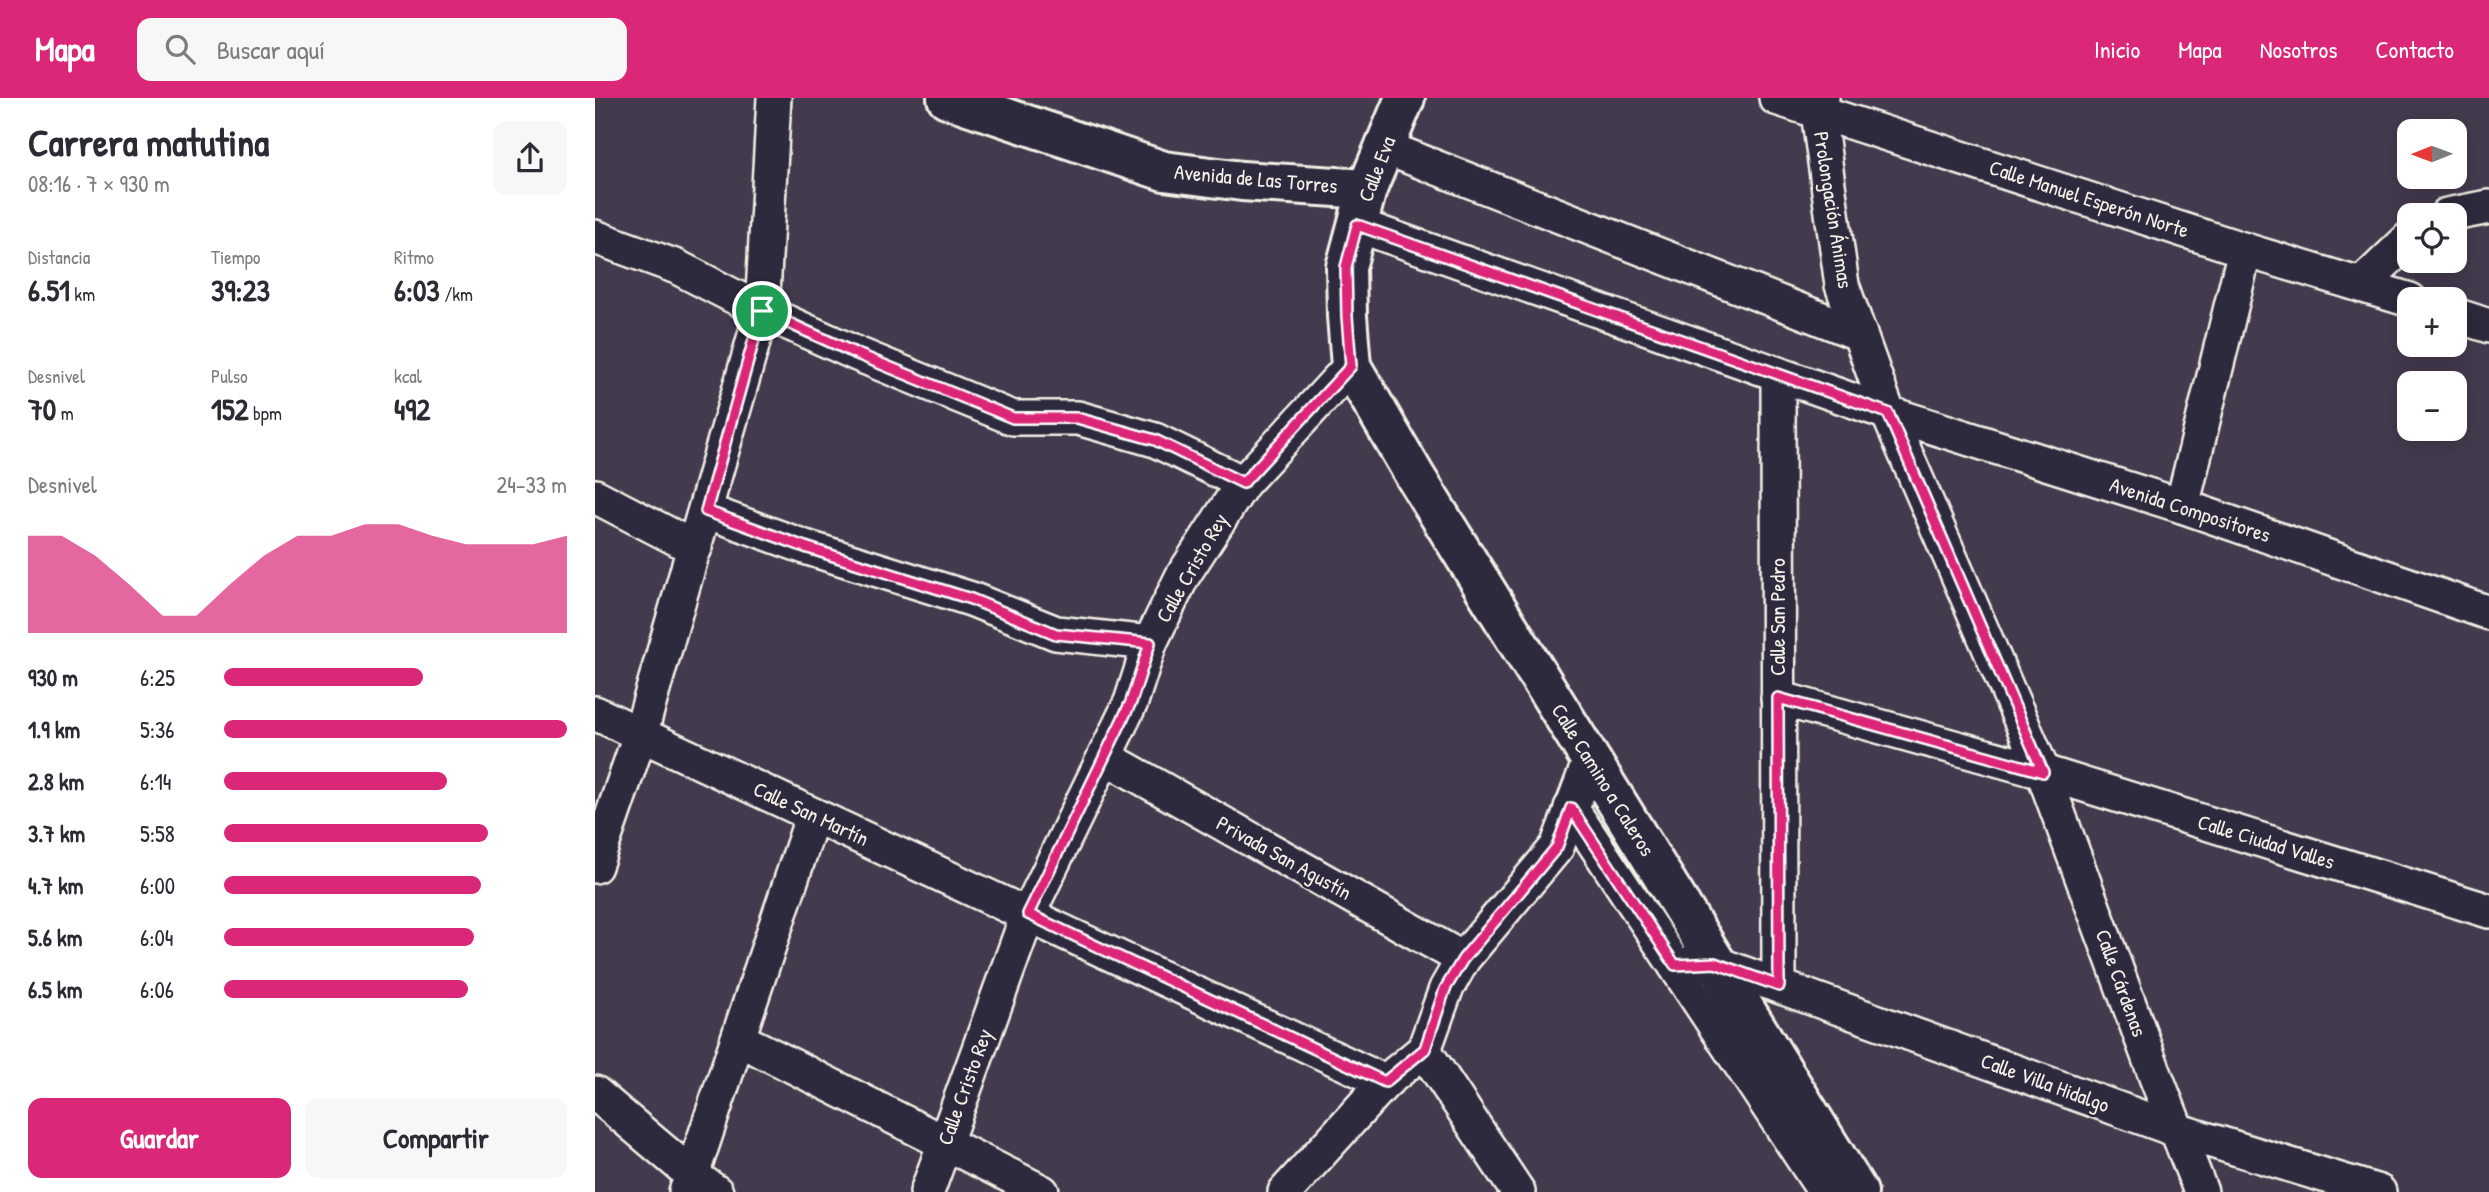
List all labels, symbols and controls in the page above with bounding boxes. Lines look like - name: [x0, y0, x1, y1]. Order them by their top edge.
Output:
- search box: [137, 18, 627, 81]
- text: Mapa: [35, 27, 95, 71]
- icon: search: [161, 30, 199, 68]
- text: Buscar aquí: [217, 32, 325, 67]
- text: Inicio: [2094, 33, 2140, 65]
- text: Mapa: [2178, 33, 2222, 65]
- text: Nosotros: [2260, 33, 2337, 65]
- text: Contacto: [2375, 33, 2454, 65]
- text: Carrera matutina: [28, 116, 269, 168]
- north arrow: [2397, 119, 2467, 189]
- map controls: [2397, 119, 2467, 441]
- button: share: [493, 121, 567, 195]
- street label: Prolongación Ánimas: [1807, 129, 1860, 290]
- street label: Calle Eva: [1351, 132, 1402, 206]
- street label: Calle Manuel Esperón Norte: [1986, 153, 2193, 244]
- street label: Avenida de Las Torres: [1173, 157, 1339, 200]
- text: 08:16 · 7 × 930 m: [28, 168, 170, 199]
- button: locate: [2397, 203, 2467, 273]
- text: Distancia: [28, 244, 90, 270]
- text: Tiempo: [211, 244, 260, 270]
- text: Ritmo: [394, 244, 434, 270]
- text: 6.51: [28, 270, 70, 310]
- text: 39:23: [211, 270, 270, 310]
- text: 6:03: [394, 270, 440, 310]
- text: km: [70, 281, 95, 307]
- text: /km: [440, 281, 473, 307]
- pin: [732, 281, 792, 341]
- button: +: [2397, 287, 2467, 357]
- icon: arrive: [743, 292, 781, 330]
- text: Desnivel: [28, 363, 85, 389]
- text: Pulso: [211, 363, 248, 389]
- text: kcal: [394, 363, 422, 389]
- button: −: [2397, 371, 2467, 441]
- text: 70: [28, 389, 56, 429]
- text: 152: [211, 389, 249, 429]
- text: 492: [394, 389, 430, 429]
- text: m: [56, 400, 74, 426]
- text: bpm: [249, 400, 282, 426]
- text: Desnivel: [28, 469, 97, 500]
- text: 24–33 m: [496, 469, 567, 500]
- street label: Avenida Compositores: [2106, 470, 2274, 549]
- street label: Calle Cristo Rey: [1149, 508, 1235, 628]
- street label: Calle San Pedro: [1763, 558, 1792, 676]
- text: 930 m: [28, 662, 78, 693]
- text: 6:25: [140, 662, 175, 693]
- street label: Calle Camino a Caleros: [1545, 698, 1662, 862]
- text: 1.9 km: [28, 714, 80, 745]
- text: 5:36: [140, 714, 175, 745]
- text: 2.8 km: [28, 766, 84, 797]
- text: 6:14: [140, 766, 172, 797]
- street label: Calle San Martín: [749, 774, 874, 853]
- street label: Calle Ciudad Valles: [2194, 807, 2338, 876]
- street label: Privada San Agustín: [1211, 808, 1357, 907]
- text: 3.7 km: [28, 818, 85, 849]
- text: 5:58: [140, 818, 175, 849]
- text: 4.7 km: [28, 870, 83, 901]
- text: 6:00: [140, 870, 175, 901]
- text: 5.6 km: [28, 922, 82, 953]
- text: 6:04: [140, 922, 173, 953]
- street label: Calle Cárdenas: [2089, 925, 2154, 1040]
- text: 6.5 km: [28, 974, 82, 1005]
- text: 6:06: [140, 974, 174, 1005]
- street label: Calle Cristo Rey: [930, 1025, 999, 1149]
- street label: Calle Villa Hidalgo: [1977, 1046, 2114, 1119]
- button: Guardar: [28, 1098, 291, 1178]
- button: Compartir: [305, 1098, 567, 1178]

